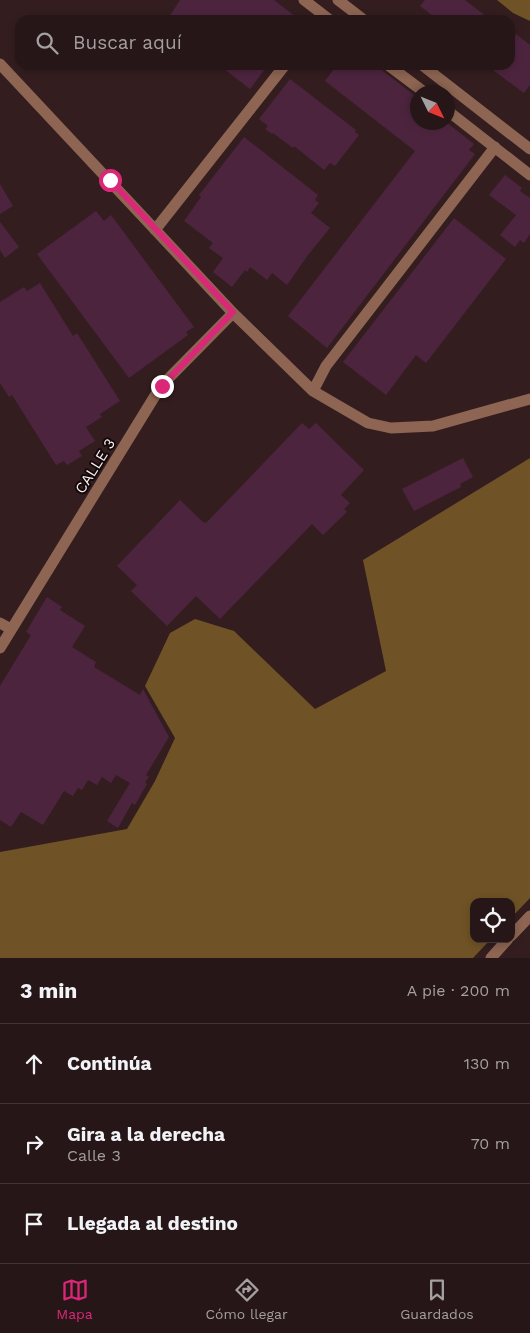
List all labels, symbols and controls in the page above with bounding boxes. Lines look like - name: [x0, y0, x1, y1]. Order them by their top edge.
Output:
- search box: [15, 15, 515, 70]
- icon: search: [33, 29, 61, 57]
- text: Buscar aquí: [73, 31, 182, 54]
- north arrow: [410, 85, 455, 130]
- route start: [99, 169, 122, 192]
- route end: [151, 375, 174, 398]
- street label: CALLE 3: [71, 435, 119, 497]
- map controls: [470, 898, 515, 943]
- button: locate: [470, 898, 515, 943]
- text: 3 min: [20, 978, 77, 1003]
- text: A pie · 200 m: [407, 981, 510, 1000]
- icon: ahead: [20, 1050, 48, 1078]
- text: Continúa: [67, 1052, 151, 1075]
- text: 130 m: [464, 1054, 510, 1073]
- text: Gira a la derecha: [67, 1123, 225, 1146]
- icon: right: [20, 1130, 48, 1158]
- text: 70 m: [471, 1134, 510, 1153]
- text: Calle 3: [67, 1146, 121, 1165]
- icon: arrive: [20, 1210, 48, 1238]
- text: Llegada al destino: [67, 1212, 238, 1235]
- tab: Mapa: [56, 1276, 93, 1322]
- tab: Cómo llegar: [205, 1276, 288, 1322]
- tab: Guardados: [400, 1276, 474, 1322]

